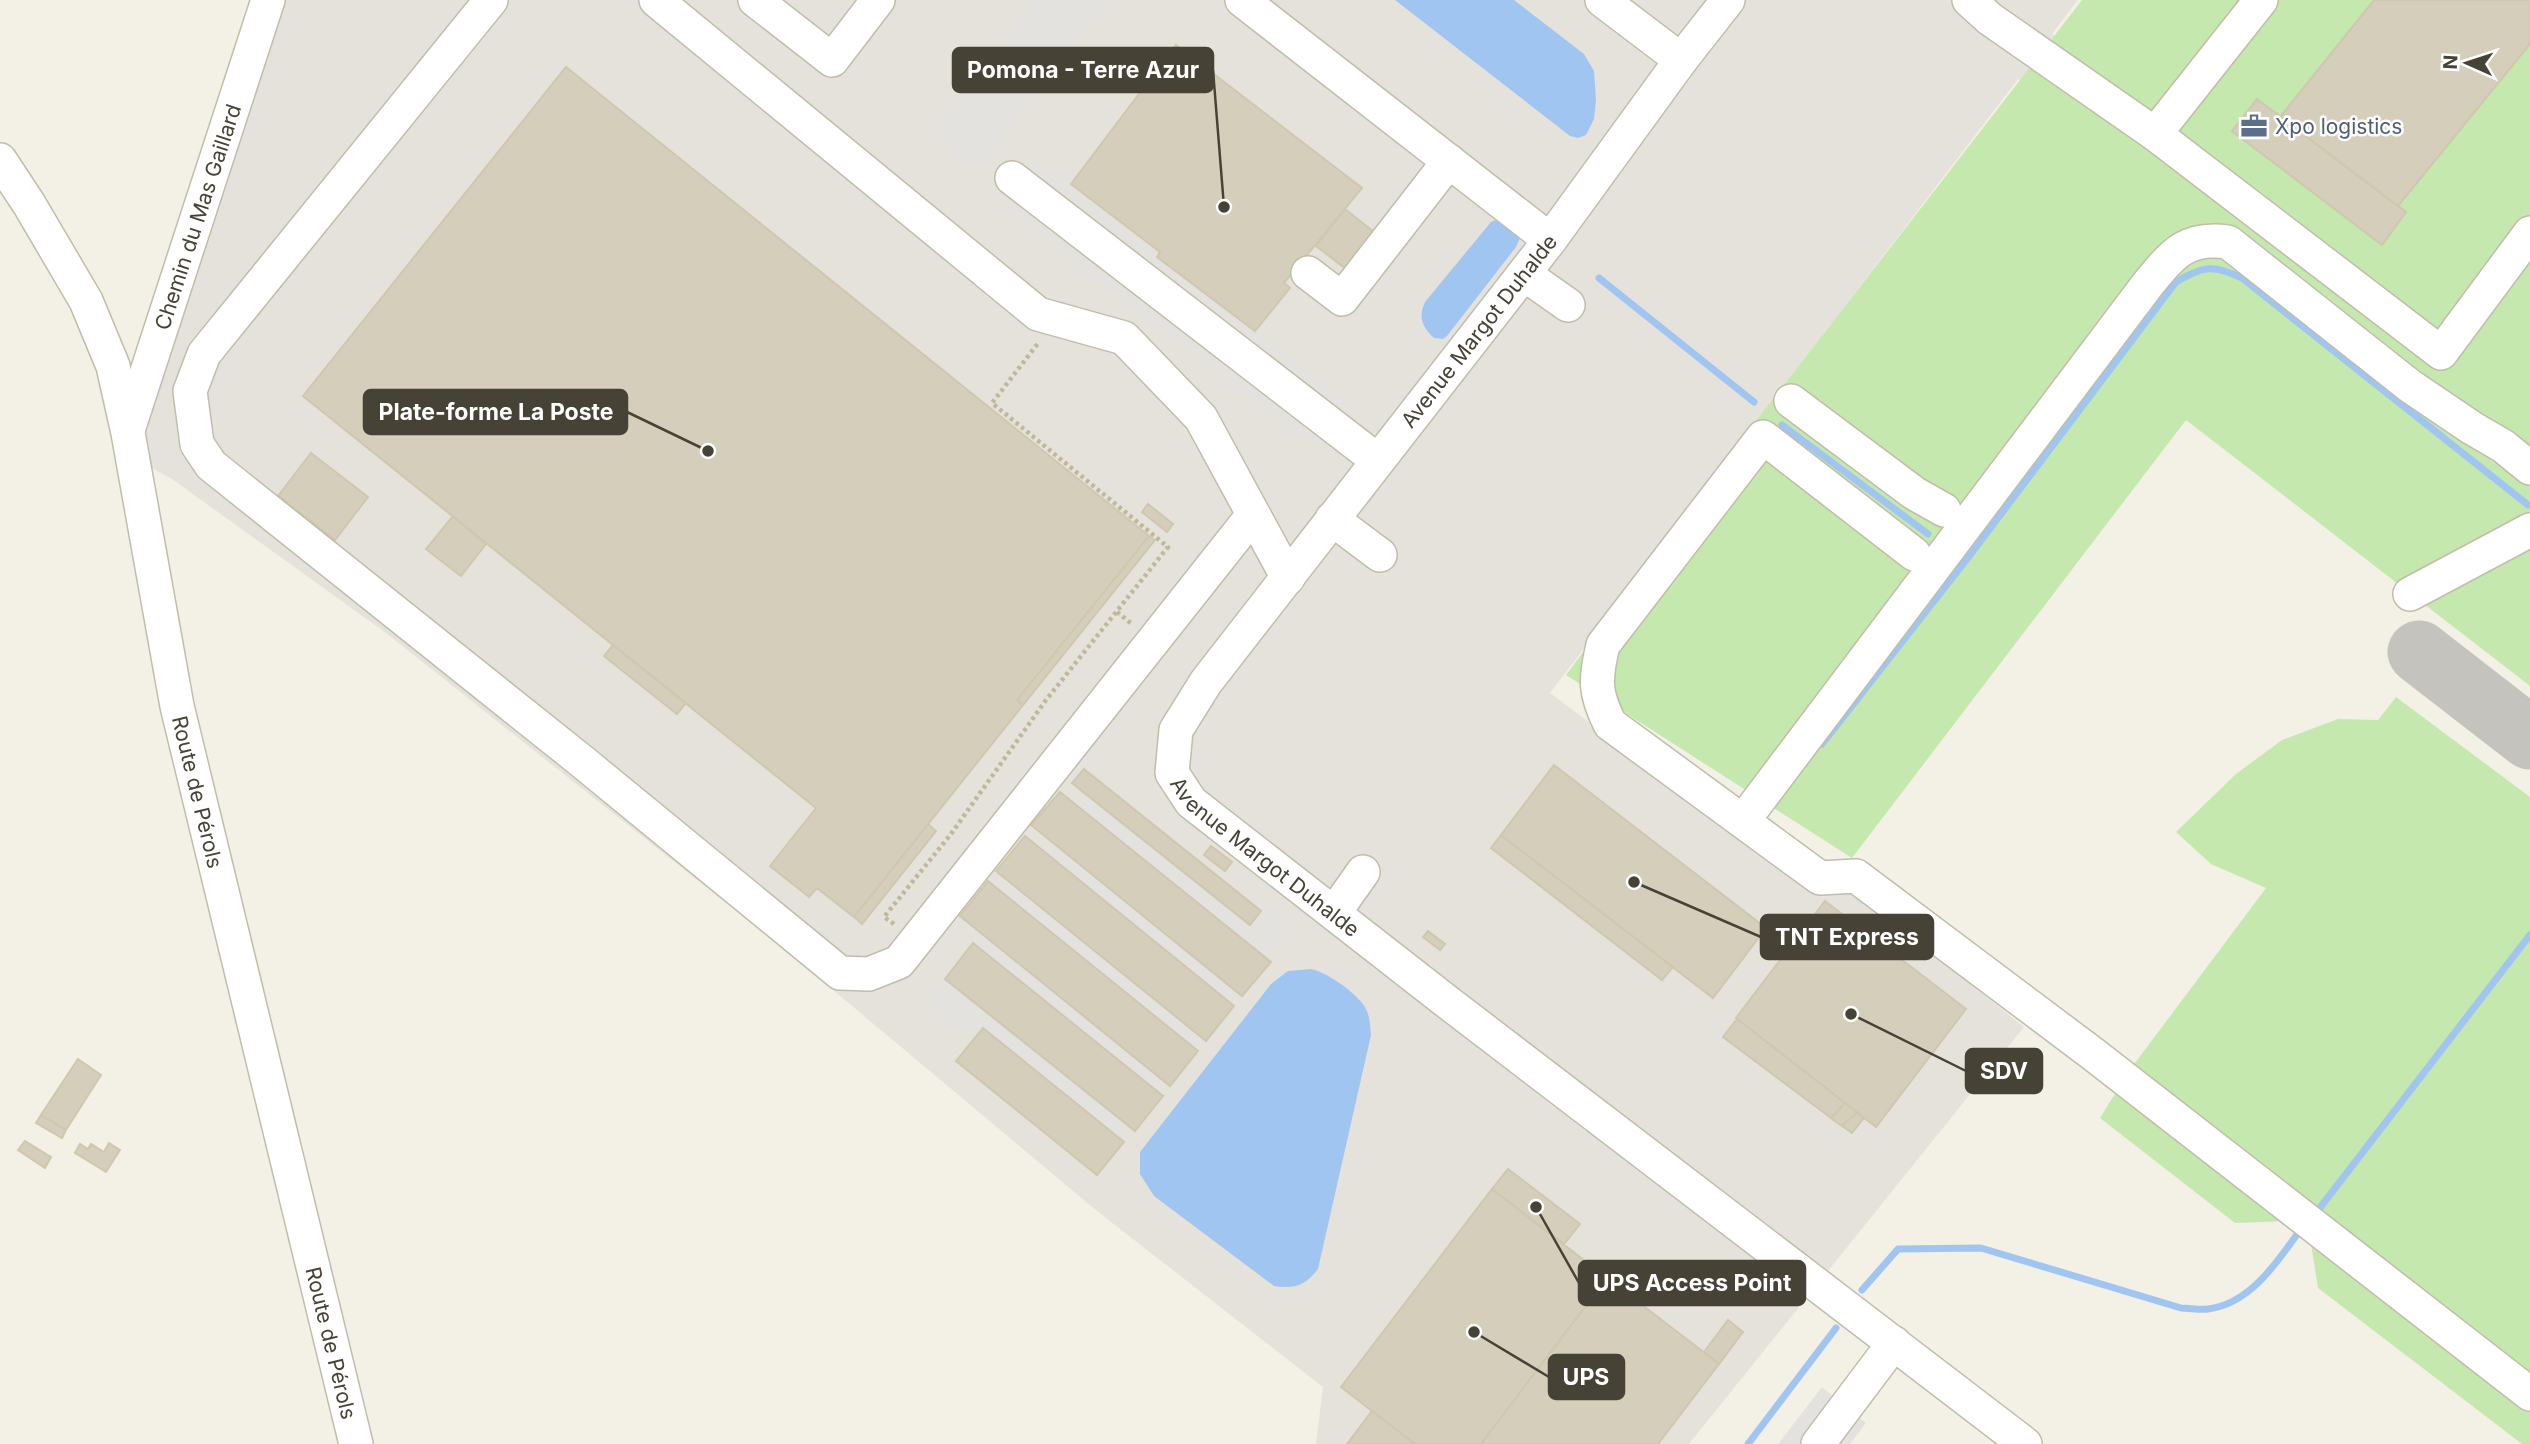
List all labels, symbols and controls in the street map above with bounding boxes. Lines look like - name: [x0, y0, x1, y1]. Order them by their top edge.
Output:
- north arrow: [2432, 28, 2502, 98]
- callout: Pomona - Terre Azur: [953, 48, 1213, 92]
- text: N: [2439, 54, 2462, 70]
- text: Pomona - Terre Azur: [967, 56, 1199, 84]
- street label: Chemin du Mas Gaillard: [149, 101, 246, 333]
- office icon: Xpo logistics: [2239, 111, 2269, 141]
- place label: Xpo logistics: [2275, 114, 2402, 139]
- street label: Avenue Margot Duhalde: [1396, 229, 1562, 433]
- callout: Plate-forme La Poste: [364, 390, 627, 434]
- text: Plate-forme La Poste: [379, 398, 614, 426]
- street label: Route de Pérols: [167, 713, 228, 871]
- street label: Avenue Margot Duhalde: [1165, 772, 1365, 942]
- callout: TNT Express: [1761, 915, 1933, 959]
- text: TNT Express: [1775, 923, 1919, 951]
- callout: SDV: [1966, 1049, 2042, 1093]
- text: SDV: [1980, 1057, 2028, 1085]
- callout: UPS Access Point: [1579, 1261, 1805, 1305]
- street label: Route de Pérols: [301, 1264, 362, 1422]
- text: UPS Access Point: [1593, 1269, 1792, 1297]
- callout: UPS: [1549, 1355, 1624, 1399]
- text: UPS: [1563, 1363, 1609, 1391]

